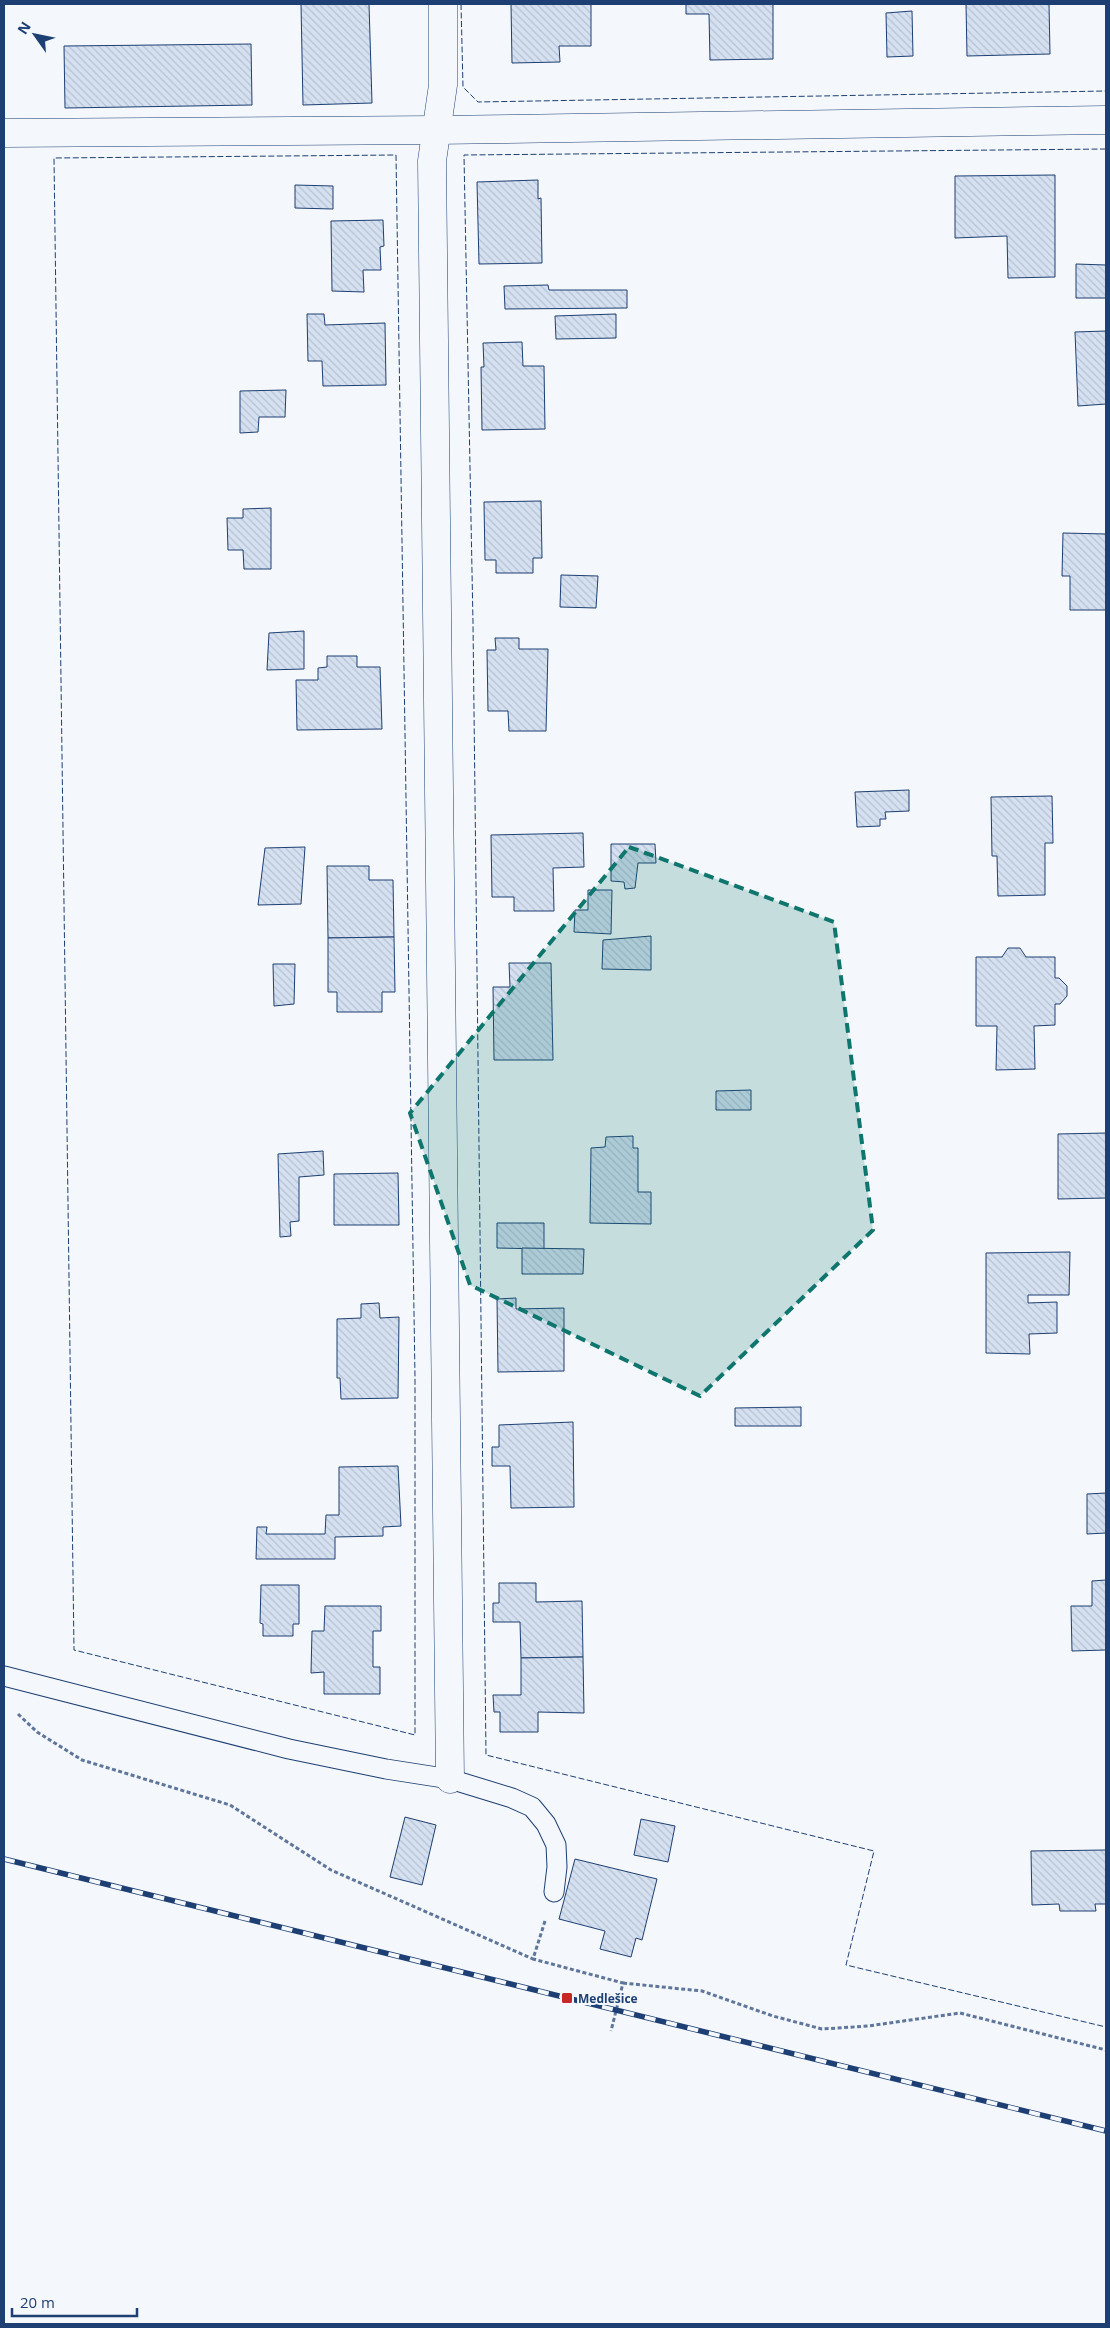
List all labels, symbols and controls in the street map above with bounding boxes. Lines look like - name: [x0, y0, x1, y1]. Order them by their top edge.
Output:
- north arrow: [10, 10, 60, 60]
- text: N: [13, 18, 35, 38]
- place label: Medlešice: [578, 1990, 638, 2007]
- marker: Medlešice: [560, 1991, 574, 2005]
- scale bar: [12, 2286, 138, 2318]
- text: 20 m: [20, 2292, 55, 2312]

